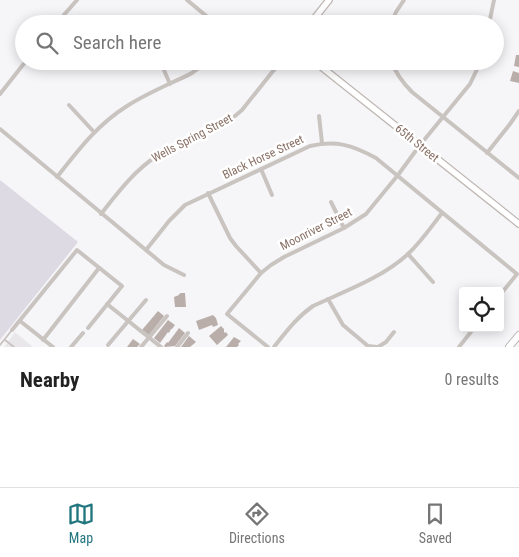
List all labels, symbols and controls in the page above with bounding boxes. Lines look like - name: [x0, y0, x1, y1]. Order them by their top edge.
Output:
- search box: [15, 15, 504, 70]
- icon: search: [33, 29, 61, 57]
- text: Search here: [73, 31, 161, 54]
- street label: Wells Spring Street: [149, 111, 235, 165]
- street label: 65th Street: [392, 121, 442, 165]
- street label: Black Horse Street: [220, 132, 306, 182]
- street label: Moonriver Street: [278, 205, 355, 253]
- map controls: [459, 287, 504, 332]
- button: locate: [459, 287, 504, 332]
- text: Nearby: [20, 368, 79, 392]
- text: 0 results: [444, 370, 499, 389]
- tab: Map: [67, 500, 95, 546]
- tab: Directions: [229, 500, 285, 546]
- tab: Saved: [419, 500, 452, 546]

